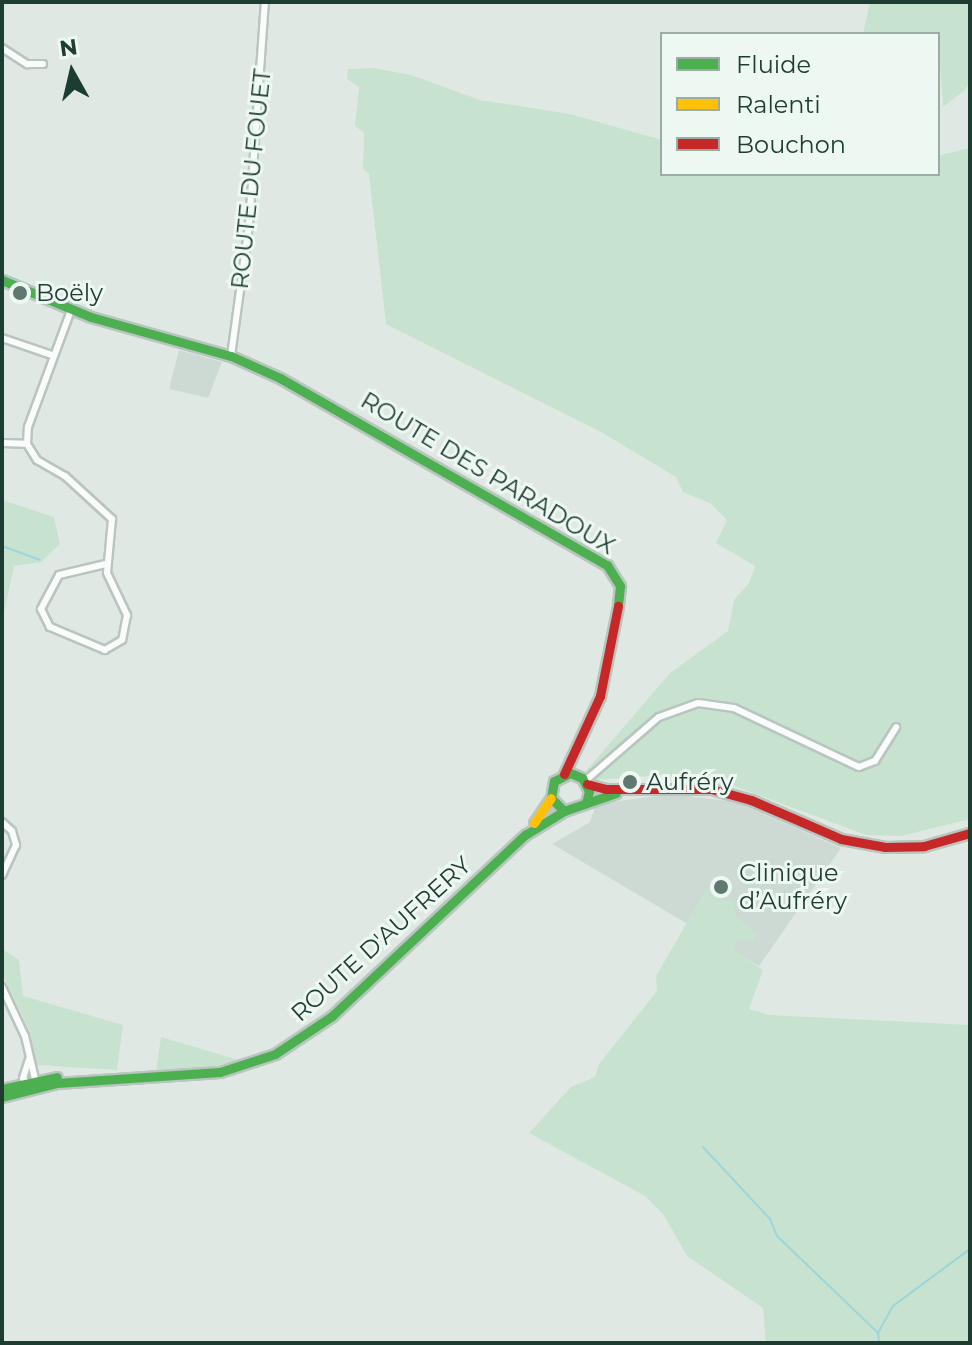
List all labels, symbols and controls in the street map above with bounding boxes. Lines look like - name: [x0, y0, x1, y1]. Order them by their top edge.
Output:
- north arrow: [32, 32, 112, 112]
- legend: [660, 32, 940, 176]
- text: N: [58, 33, 79, 62]
- text: Fluide: [736, 50, 811, 79]
- street label: ROUTE DU FOUET: [225, 67, 277, 291]
- text: Ralenti: [736, 90, 821, 119]
- text: Bouchon: [736, 130, 846, 159]
- place label: Boëly: [36, 279, 103, 307]
- marker: Boëly: [11, 284, 29, 302]
- street label: ROUTE DES PARADOUX: [356, 386, 620, 560]
- place label: Aufréry: [646, 768, 734, 796]
- marker: Aufréry: [621, 773, 639, 791]
- street label: ROUTE D'AUFRERY: [285, 851, 477, 1027]
- place label: Clinique d’Aufréry: [739, 859, 847, 915]
- marker: Clinique d’Aufréry: [710, 876, 732, 898]

